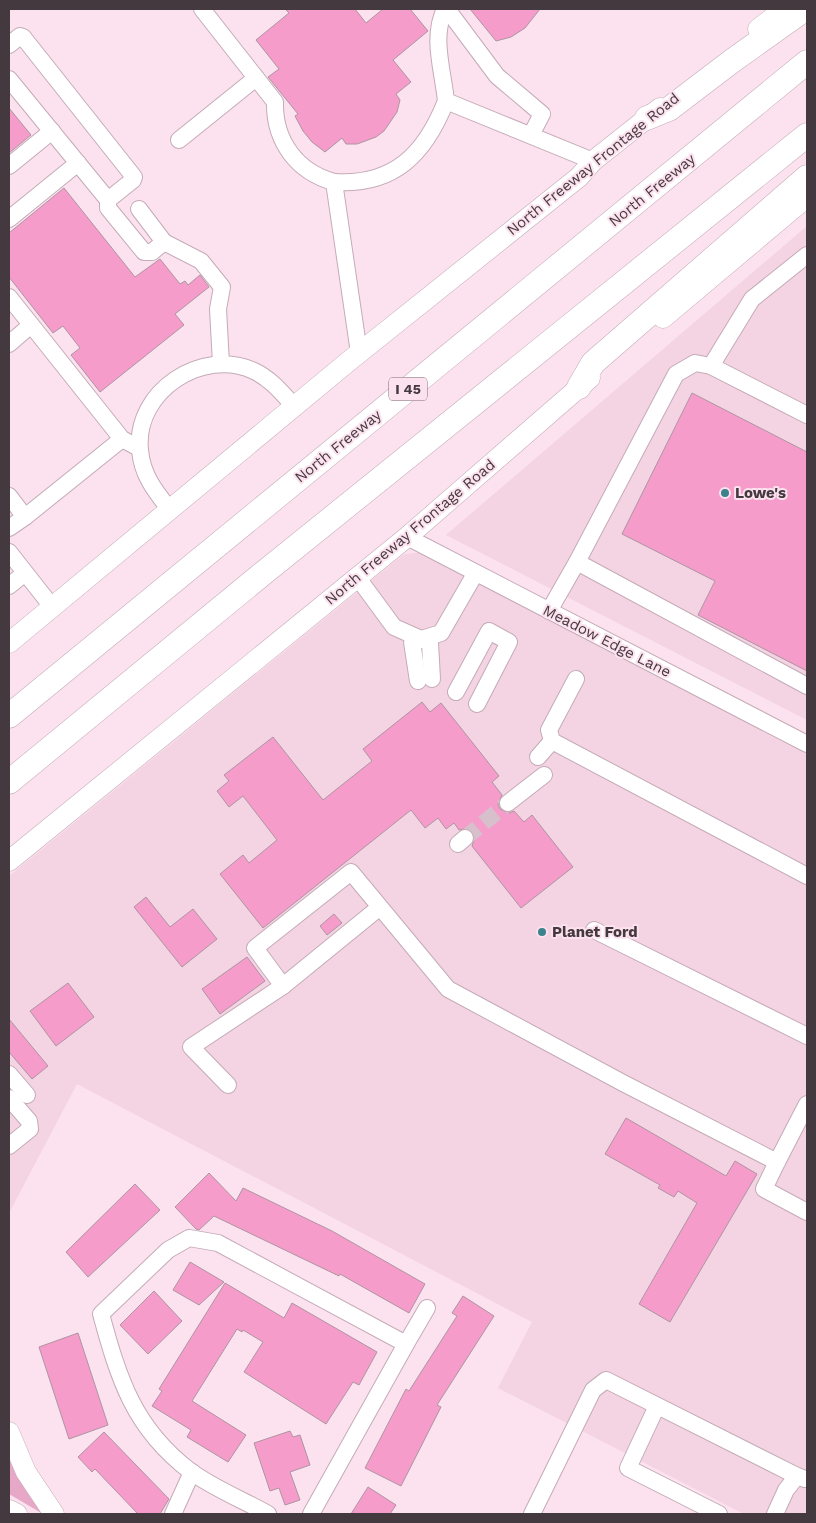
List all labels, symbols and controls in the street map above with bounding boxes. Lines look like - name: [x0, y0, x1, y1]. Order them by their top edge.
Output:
- street label: North Freeway Frontage Road: [503, 89, 683, 239]
- street label: North Freeway: [605, 150, 699, 230]
- road number: I 45: [389, 378, 427, 400]
- street label: North Freeway: [291, 406, 385, 486]
- street label: North Freeway Frontage Road: [321, 456, 499, 608]
- place label: Lowe's: [735, 484, 786, 502]
- marker: Lowe's: [719, 487, 731, 499]
- street label: Meadow Edge Lane: [540, 601, 674, 681]
- place label: Planet Ford: [552, 923, 638, 941]
- marker: Planet Ford: [536, 926, 548, 938]

